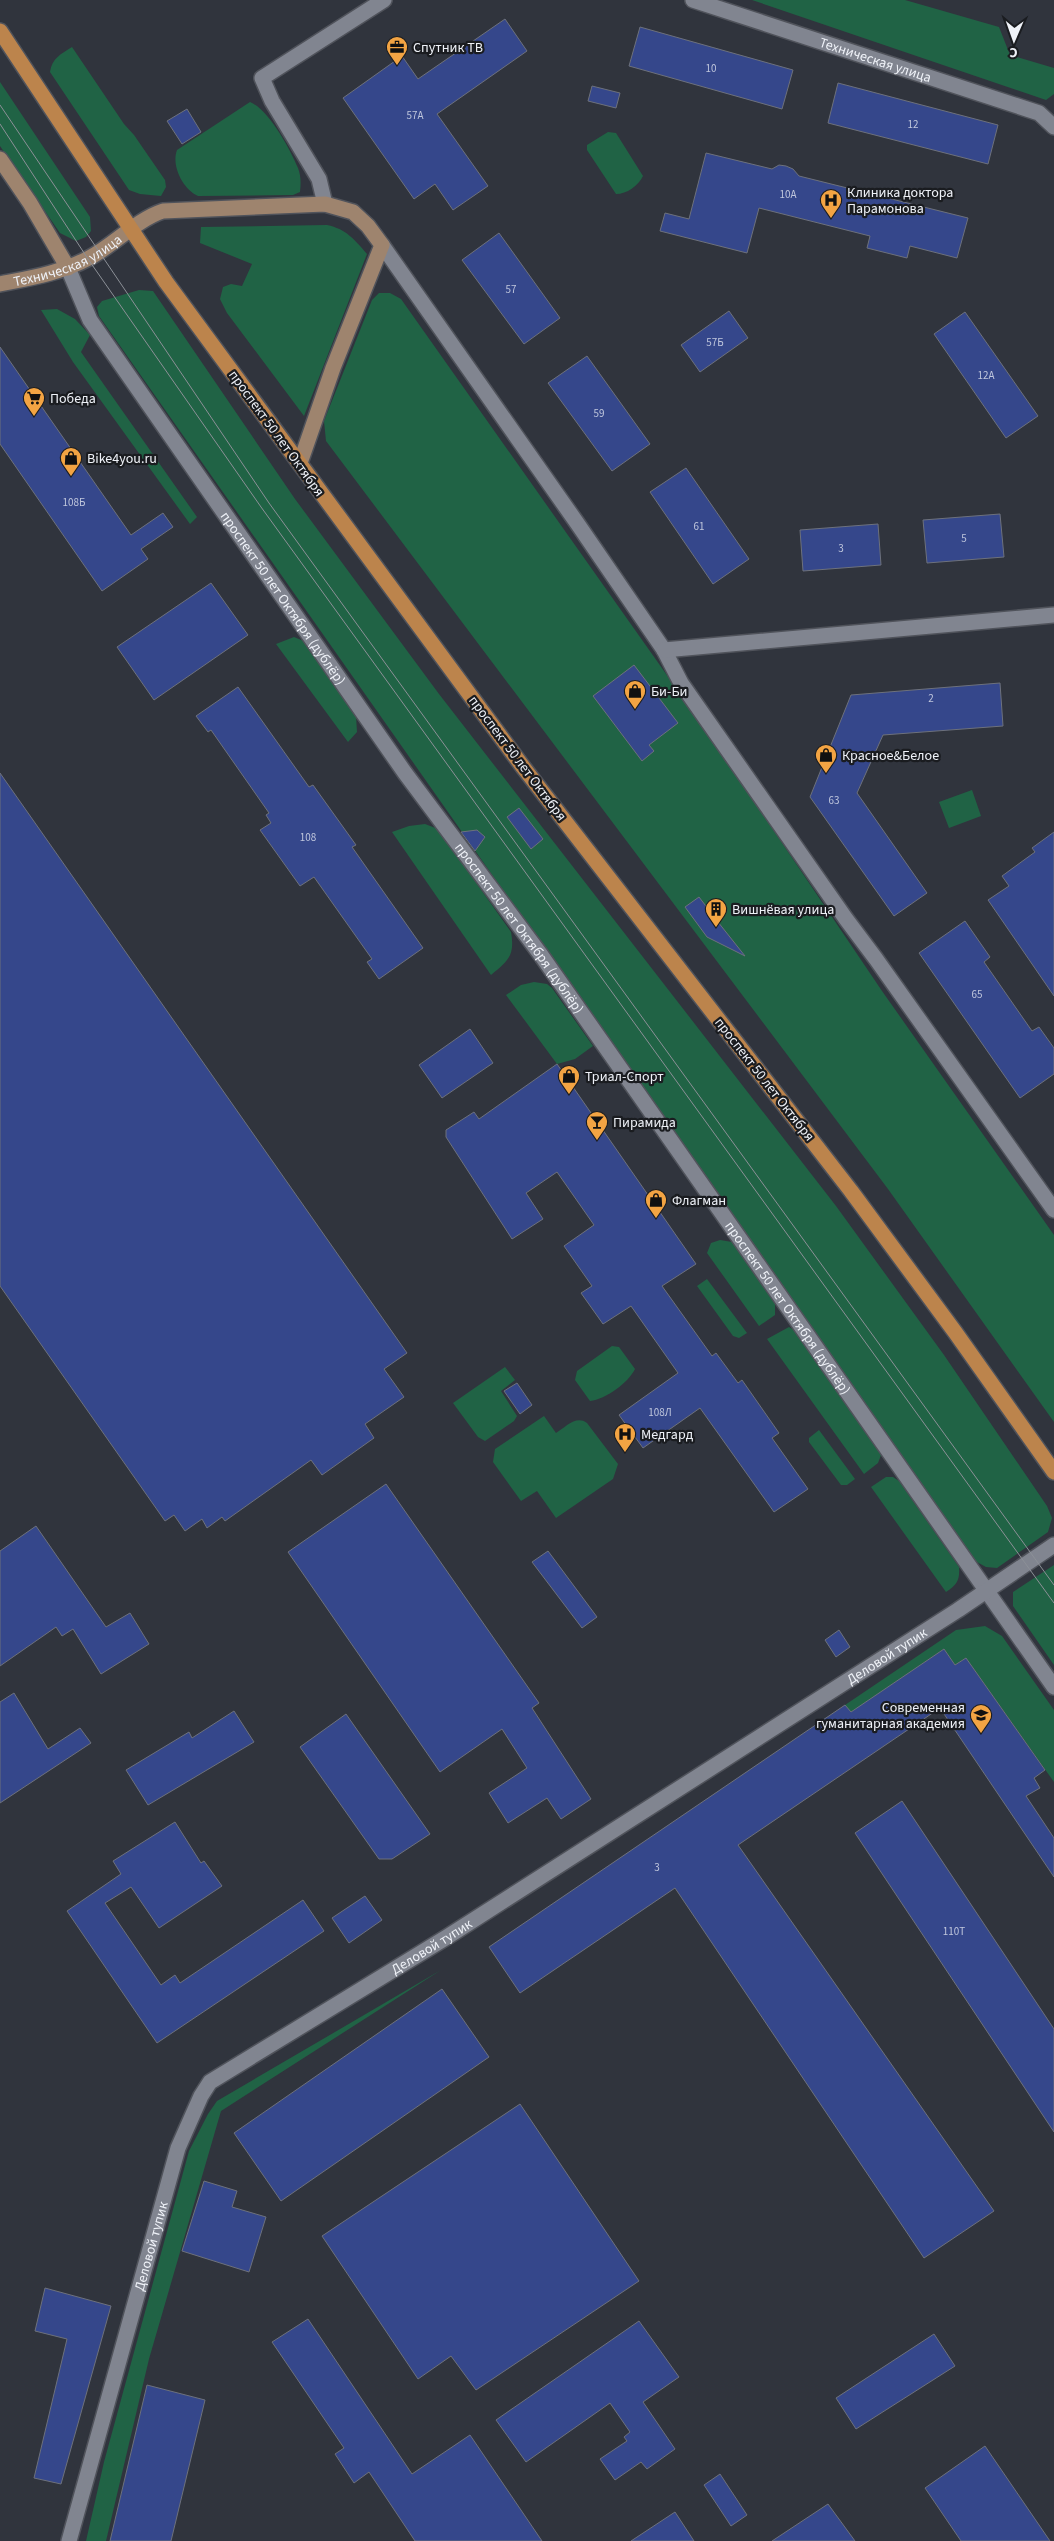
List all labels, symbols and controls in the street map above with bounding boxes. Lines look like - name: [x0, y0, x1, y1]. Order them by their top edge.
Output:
- north arrow: [989, 15, 1039, 65]
- street label: Техническая улица: [817, 33, 934, 88]
- office icon: Спутник ТВ: [385, 35, 409, 66]
- place label: Спутник ТВ: [413, 38, 483, 58]
- text: С: [1009, 42, 1018, 62]
- house number: 10: [706, 61, 716, 76]
- house number: 57А: [407, 108, 423, 123]
- house number: 12: [908, 117, 918, 132]
- place label: Клиника доктора Парамонова: [847, 183, 953, 219]
- house number: 10А: [780, 187, 796, 202]
- hospital icon: Клиника доктора Парамонова: [819, 188, 843, 219]
- street label: Техническая улица: [12, 230, 126, 292]
- house number: 57: [506, 282, 516, 297]
- house number: 57Б: [706, 335, 724, 350]
- street label: проспект 50 лет Октября: [223, 366, 329, 501]
- house number: 12А: [978, 368, 994, 383]
- supermarket icon: Победа: [22, 386, 46, 417]
- place label: Победа: [50, 389, 96, 409]
- house number: 59: [594, 406, 604, 421]
- shop icon: Bike4you.ru: [59, 446, 83, 477]
- place label: Bike4you.ru: [87, 449, 157, 469]
- house number: 108Б: [63, 495, 85, 510]
- street label: проспект 50 лет Октября (дублёр): [215, 508, 350, 689]
- house number: 61: [694, 519, 704, 534]
- house number: 5: [961, 531, 967, 546]
- house number: 3: [838, 541, 844, 556]
- shop icon: Би-Би: [623, 679, 647, 710]
- place label: Би-Би: [651, 682, 687, 702]
- house number: 2: [928, 691, 934, 706]
- street label: проспект 50 лет Октября: [463, 692, 571, 825]
- shop icon: Красное&Белое: [814, 743, 838, 774]
- place label: Красное&Белое: [842, 746, 939, 766]
- house number: 63: [829, 793, 839, 808]
- house number: 108: [300, 830, 317, 845]
- street label: проспект 50 лет Октября (дублёр): [450, 839, 588, 1018]
- building icon: Вишнёвая улица: [704, 897, 728, 928]
- place label: Вишнёвая улица: [732, 900, 834, 920]
- house number: 65: [972, 987, 982, 1002]
- street label: проспект 50 лет Октября: [710, 1014, 819, 1146]
- shop icon: Триал-Спорт: [557, 1064, 581, 1095]
- place label: Триал-Спорт: [585, 1067, 664, 1087]
- bar icon: Пирамида: [585, 1110, 609, 1141]
- place label: Пирамида: [613, 1113, 676, 1133]
- shop icon: Флагман: [644, 1188, 668, 1219]
- place label: Флагман: [672, 1191, 726, 1211]
- street label: проспект 50 лет Октября (дублёр): [720, 1218, 855, 1399]
- house number: 108Л: [648, 1405, 672, 1420]
- hospital icon: Медгард: [613, 1422, 637, 1453]
- place label: Медгард: [641, 1425, 694, 1445]
- street label: Деловой тупик: [843, 1623, 931, 1690]
- place label: Современная гуманитарная академия: [816, 1698, 965, 1734]
- school or university icon: Современная гуманитарная академия: [969, 1703, 993, 1734]
- house number: 3: [654, 1860, 660, 1875]
- street label: Деловой тупик: [388, 1914, 476, 1980]
- house number: 110Т: [943, 1924, 965, 1939]
- street label: Деловой тупик: [130, 2199, 174, 2293]

